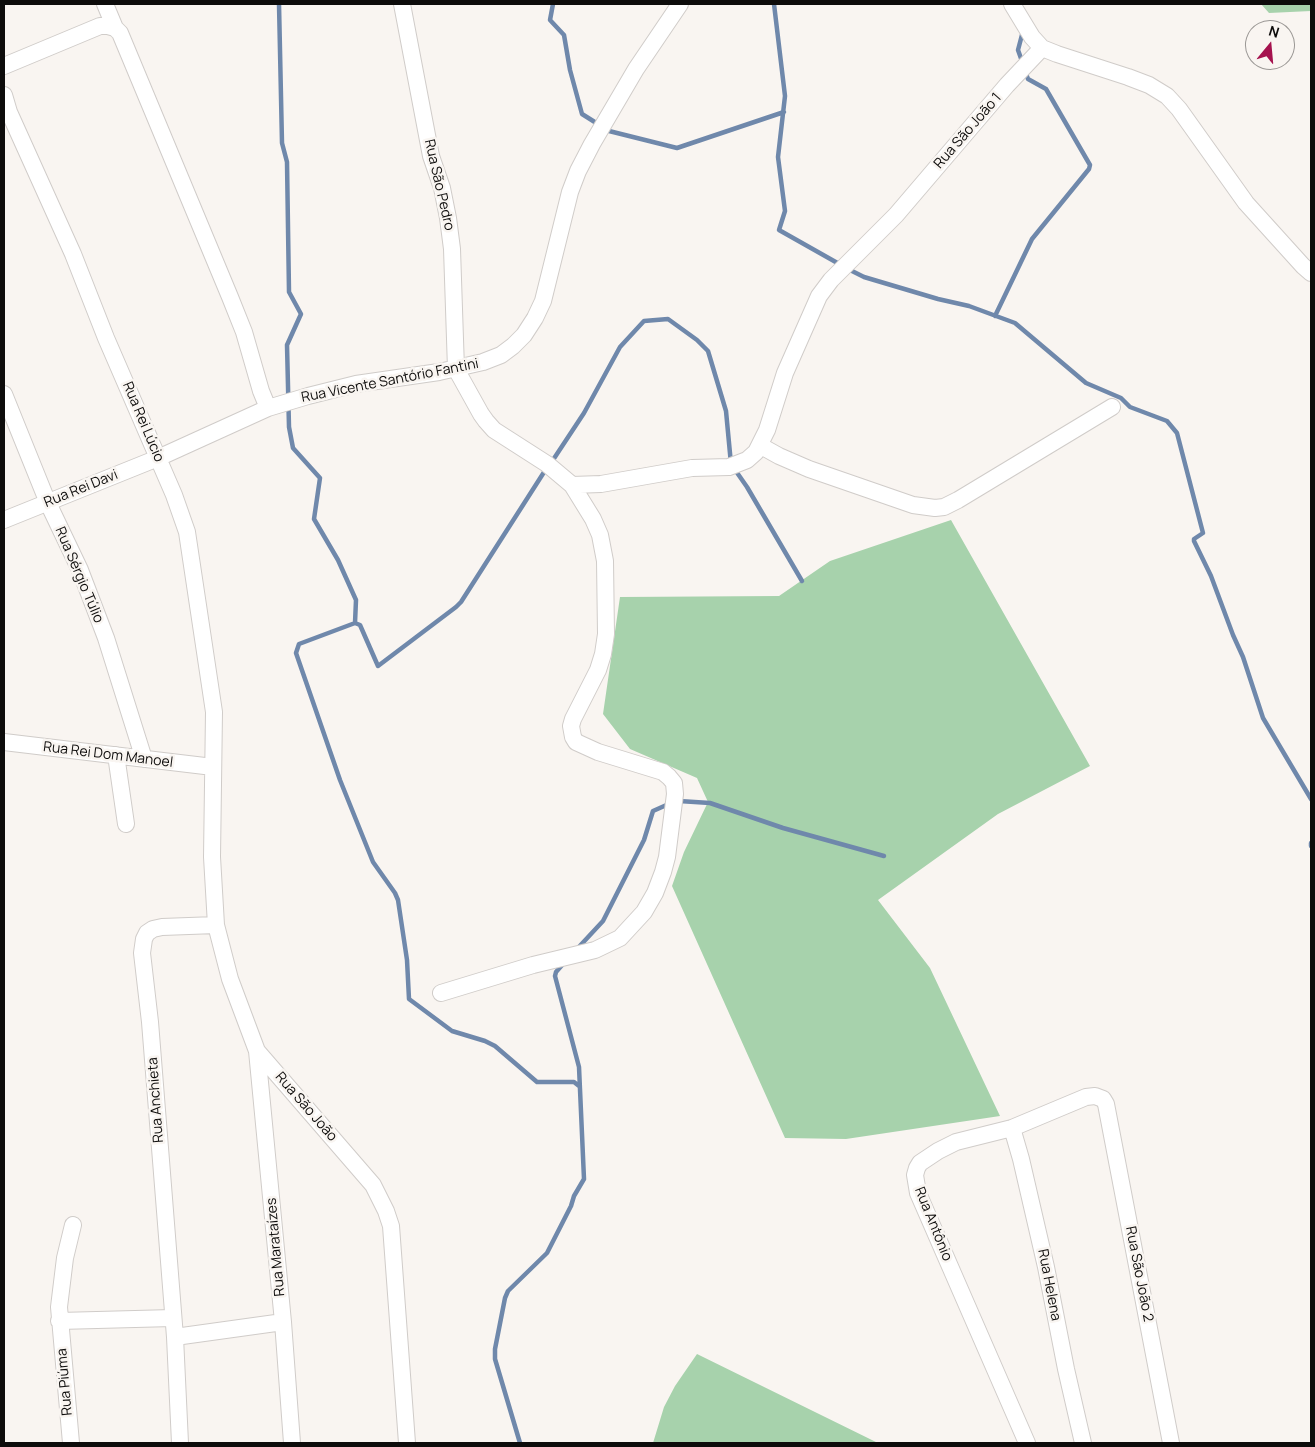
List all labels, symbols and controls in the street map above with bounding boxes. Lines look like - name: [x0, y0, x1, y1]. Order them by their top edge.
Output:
- north arrow: [1245, 20, 1295, 70]
- text: N: [1267, 21, 1282, 42]
- street label: Rua São João 1: [931, 90, 1005, 172]
- street label: Rua São Pedro: [420, 138, 458, 232]
- street label: Rua Vicente Santório Fantini: [300, 356, 480, 406]
- street label: Rua Rei Lúcio: [119, 379, 167, 465]
- street label: Rua Rei Davi: [42, 467, 120, 511]
- street label: Rua Sérgio Túlio: [51, 524, 107, 626]
- street label: Rua Rei Dom Manoel: [42, 739, 174, 771]
- street label: Rua Anchieta: [145, 1057, 167, 1143]
- street label: Rua São João: [271, 1069, 341, 1145]
- street label: Rua Antônio: [911, 1185, 955, 1263]
- street label: Rua Marataízes: [263, 1197, 289, 1297]
- street label: Rua São João 2: [1122, 1225, 1156, 1323]
- street label: Rua Helena: [1034, 1248, 1064, 1322]
- street label: Rua Piúma: [54, 1348, 76, 1416]

